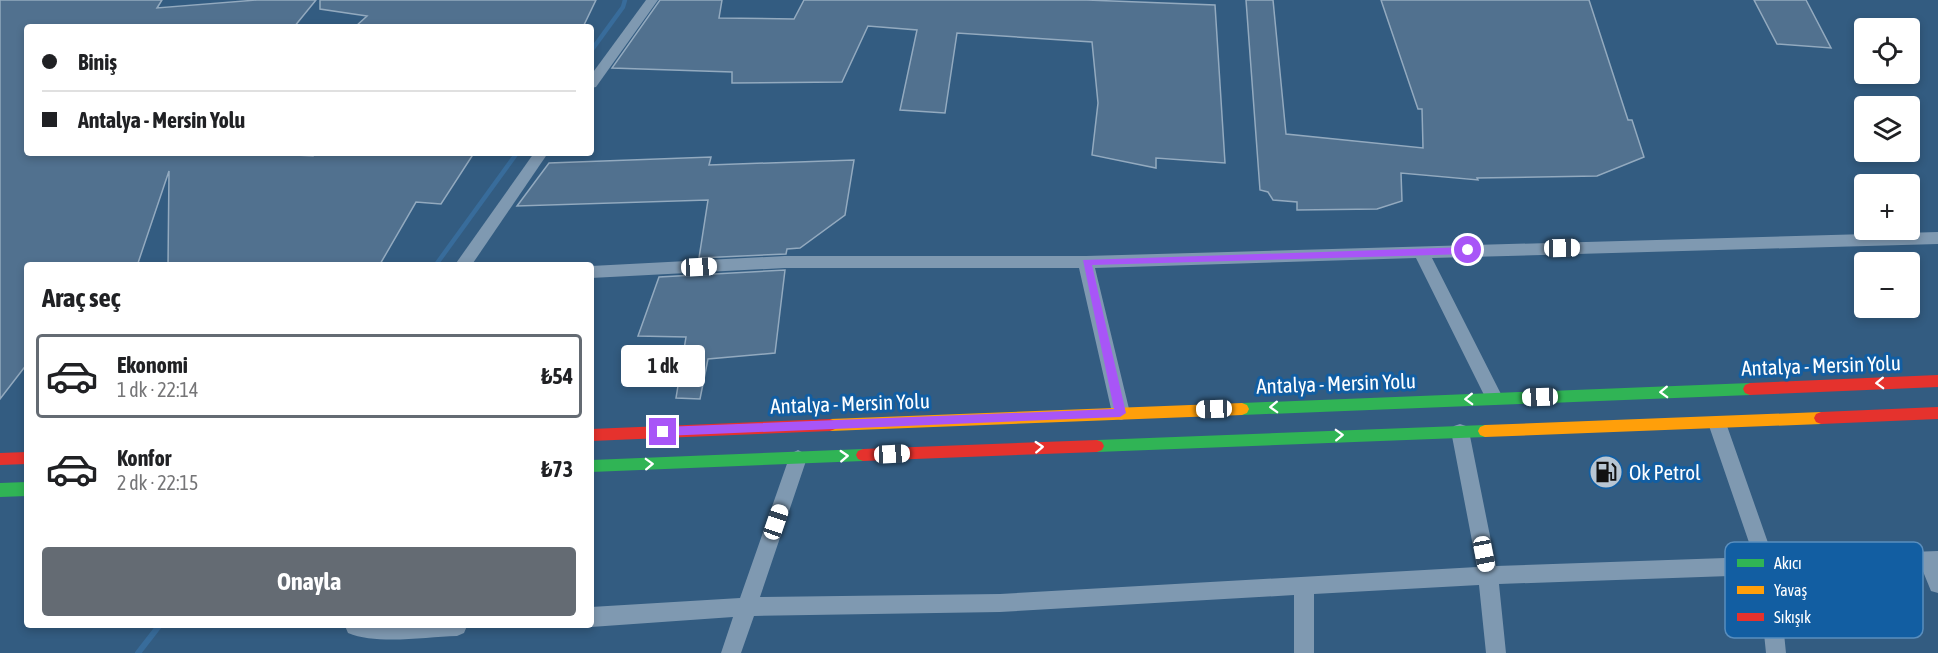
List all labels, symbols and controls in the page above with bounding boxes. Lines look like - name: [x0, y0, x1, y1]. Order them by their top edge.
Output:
- map controls: [1854, 18, 1920, 318]
- button: locate: [1854, 18, 1920, 84]
- text: Biniş: [78, 49, 117, 75]
- button: layers: [1854, 96, 1920, 162]
- text: Antalya - Mersin Yolu: [78, 107, 245, 133]
- button: +: [1854, 174, 1920, 240]
- route start: [1454, 236, 1481, 263]
- car: [1544, 239, 1580, 257]
- button: −: [1854, 252, 1920, 318]
- car: [681, 257, 717, 277]
- text: Araç seç: [42, 282, 121, 313]
- callout: 1 dk: [621, 345, 705, 387]
- icon: car: [45, 349, 99, 403]
- street label: Antalya - Mersin Yolu: [1741, 350, 1901, 380]
- text: Ekonomi: [117, 352, 188, 378]
- text: 1 dk: [648, 354, 678, 377]
- text: ₺54: [541, 363, 573, 389]
- street label: Antalya - Mersin Yolu: [1256, 368, 1416, 398]
- one-way arrow: [1875, 377, 1884, 390]
- text: 1 dk · 22:14: [117, 378, 198, 401]
- one-way arrow: [1659, 386, 1668, 398]
- car: [1522, 387, 1558, 407]
- street label: Antalya - Mersin Yolu: [770, 388, 930, 418]
- one-way arrow: [1464, 393, 1473, 406]
- car: [1196, 399, 1232, 419]
- one-way arrow: [1270, 400, 1279, 413]
- route end: [649, 418, 676, 445]
- one-way arrow: [1334, 429, 1343, 441]
- one-way arrow: [1035, 441, 1044, 453]
- icon: car: [45, 442, 99, 496]
- car: [874, 444, 910, 464]
- text: Konfor: [117, 445, 171, 471]
- one-way arrow: [840, 449, 849, 462]
- fuel station icon: Ok Petrol: [1588, 454, 1624, 490]
- text: ₺73: [541, 456, 573, 482]
- one-way arrow: [645, 457, 654, 470]
- place label: Ok Petrol: [1629, 460, 1701, 484]
- text: 2 dk · 22:15: [117, 471, 198, 494]
- car: [762, 502, 790, 542]
- car: [1472, 535, 1496, 573]
- legend: [1725, 542, 1923, 638]
- button: Onayla: [42, 547, 576, 616]
- text: Akıcı: [1774, 554, 1802, 572]
- text: Yavaş: [1774, 581, 1807, 600]
- text: Sıkışık: [1774, 608, 1811, 627]

